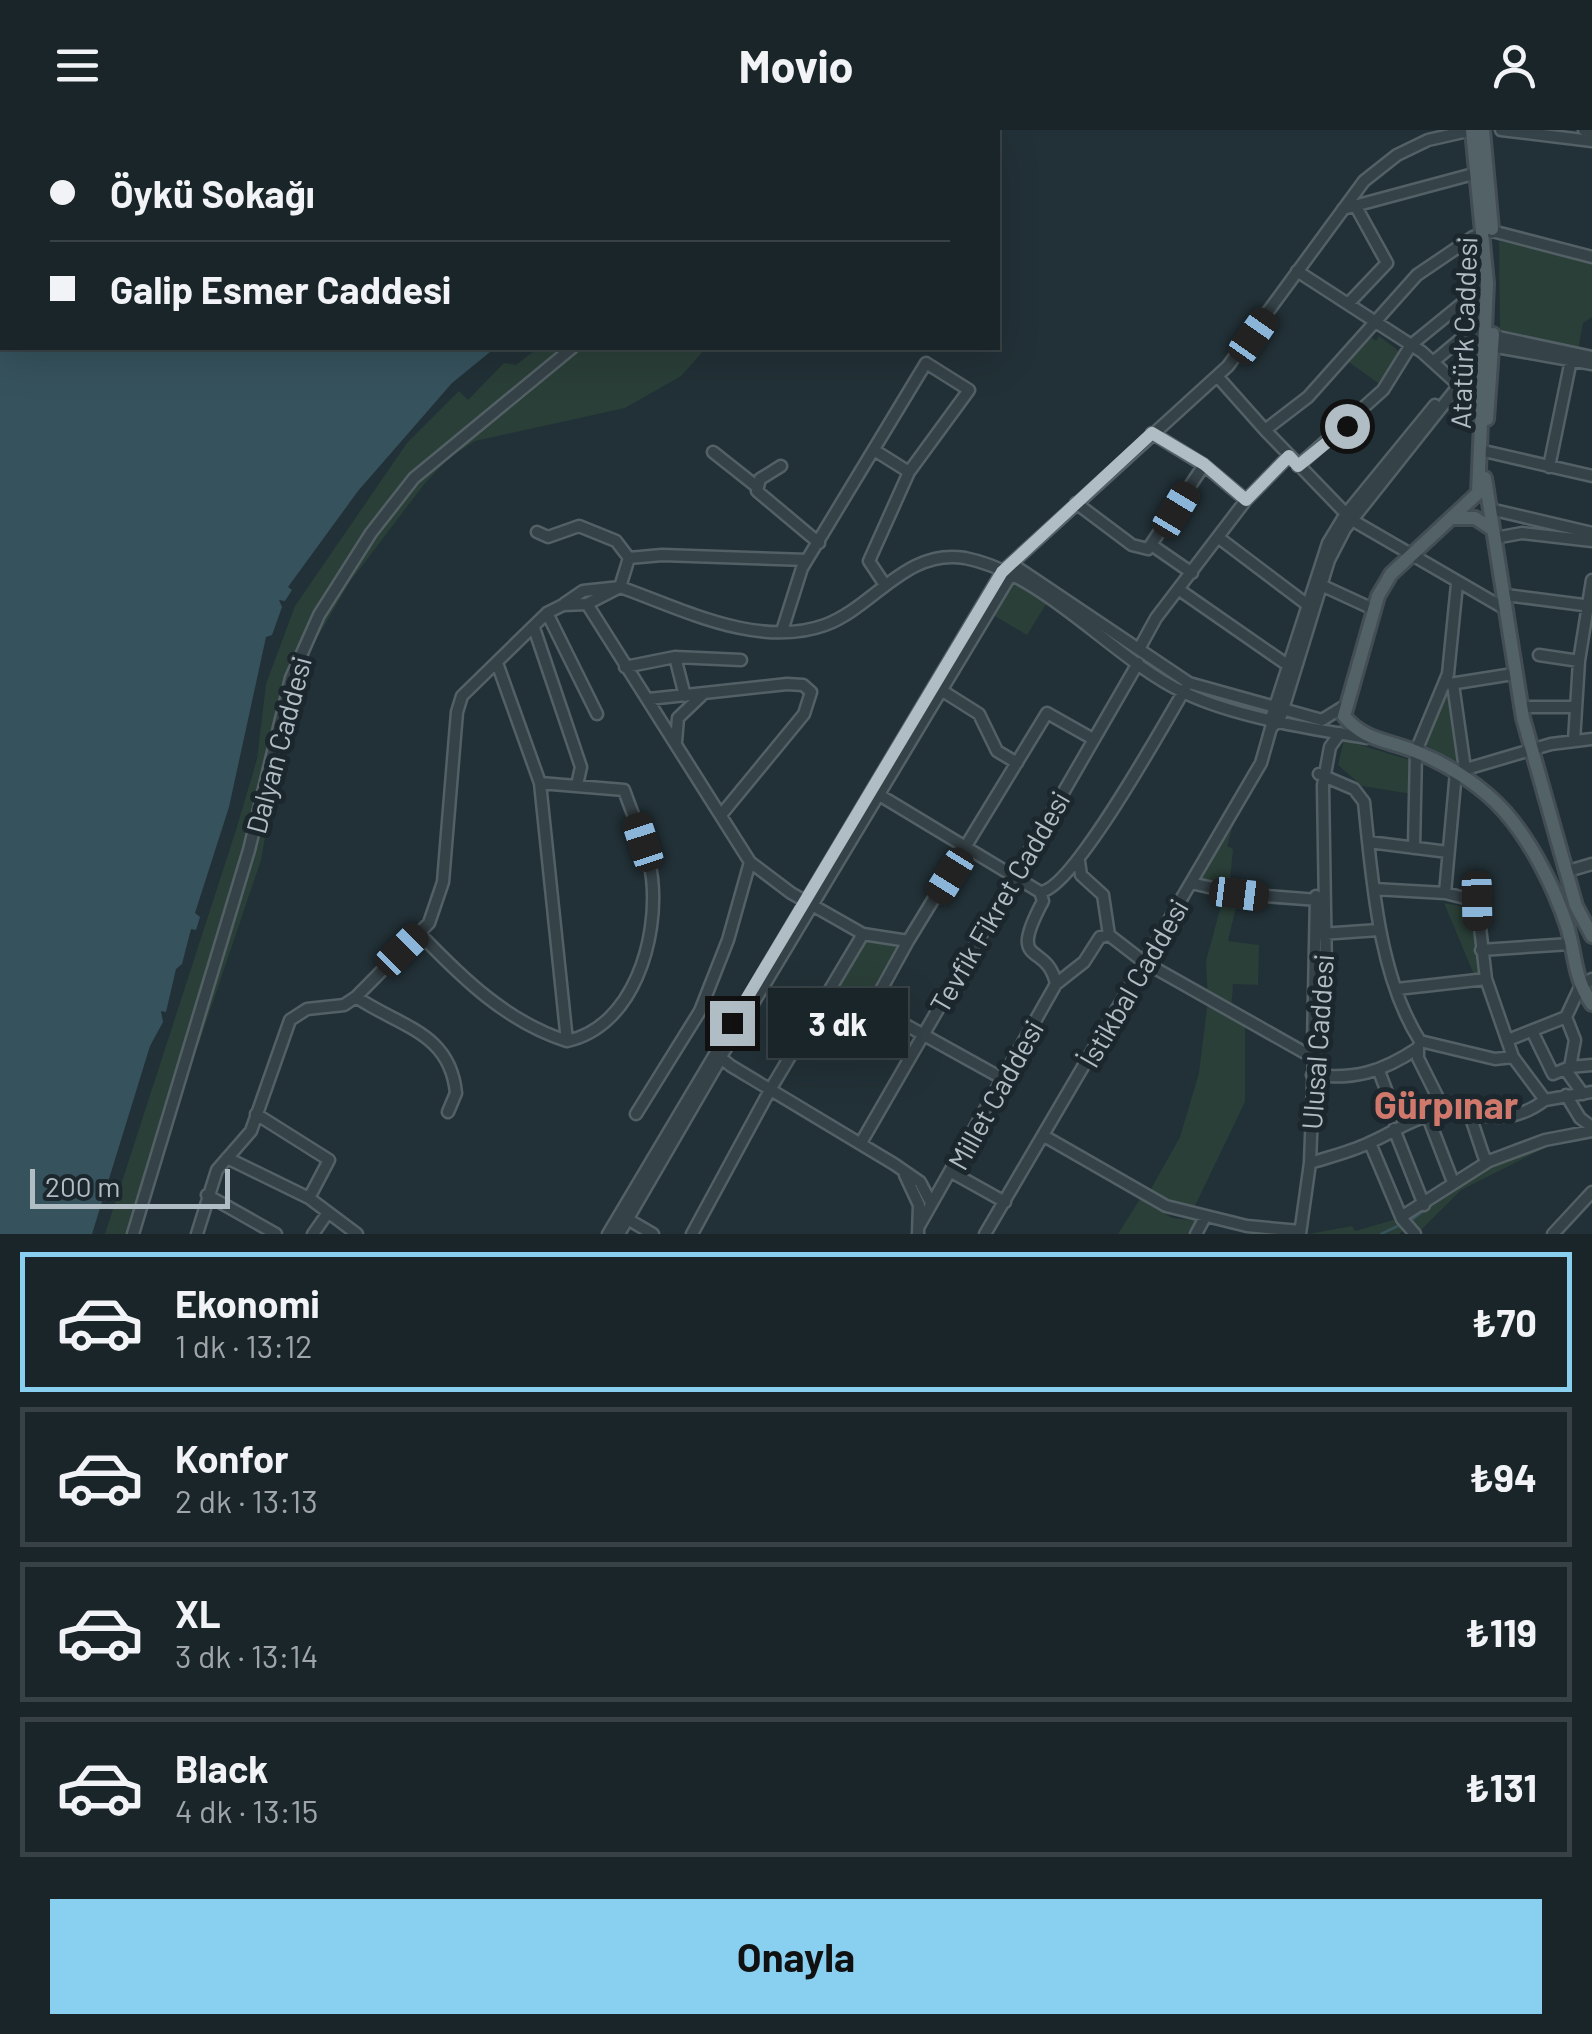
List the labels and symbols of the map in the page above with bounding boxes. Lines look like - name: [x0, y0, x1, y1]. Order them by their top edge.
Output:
- street label: Atatürk Caddesi: [1443, 237, 1483, 429]
- car: [1224, 303, 1282, 369]
- route start: [1325, 404, 1370, 449]
- car: [1148, 477, 1204, 543]
- street label: Dalyan Caddesi: [238, 653, 318, 837]
- street label: Tevfik Fikret Caddesi: [922, 785, 1076, 1019]
- car: [619, 809, 667, 875]
- car: [921, 843, 979, 909]
- car: [1461, 871, 1493, 931]
- car: [1207, 875, 1271, 913]
- street label: İstikbal Caddesi: [1071, 893, 1195, 1073]
- car: [370, 918, 434, 982]
- street label: Ulusal Caddesi: [1294, 953, 1340, 1131]
- callout: 3 dk: [767, 988, 907, 1058]
- route end: [710, 1001, 755, 1046]
- street label: Millet Caddesi: [940, 1015, 1050, 1175]
- district label: Gürpınar: [1374, 1081, 1519, 1127]
- scale bar: [30, 1164, 230, 1208]

